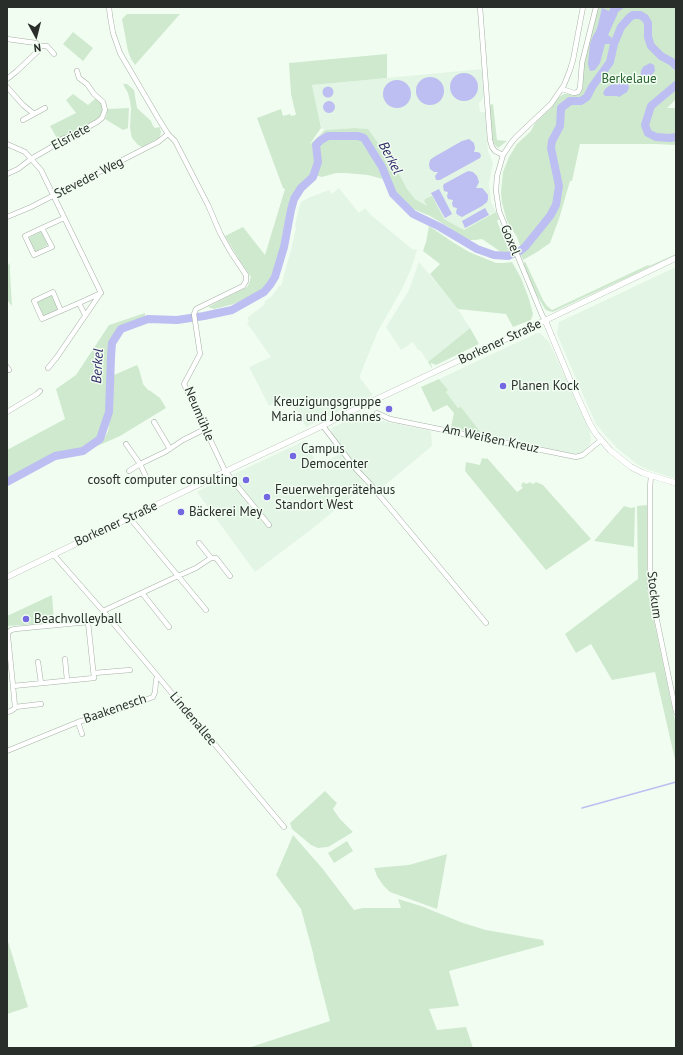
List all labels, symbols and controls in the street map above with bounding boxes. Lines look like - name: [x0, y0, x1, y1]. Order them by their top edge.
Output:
- north arrow: [16, 16, 56, 56]
- text: N: [33, 41, 42, 55]
- park label: Berkelaue: [601, 71, 657, 87]
- street label: Elsriete: [49, 120, 93, 154]
- water label: Berkel: [374, 139, 406, 177]
- street label: Steveder Weg: [52, 154, 126, 202]
- street label: Goxel: [497, 223, 523, 257]
- street label: Borkener Straße: [456, 316, 544, 368]
- water label: Berkel: [89, 348, 107, 384]
- place label: Planen Kock: [511, 378, 579, 394]
- marker: Planen Kock: [498, 381, 508, 391]
- street label: Neumühle: [181, 385, 217, 443]
- place label: Kreuzigungsgruppe Maria und Johannes: [271, 394, 381, 425]
- marker: Kreuzigungsgruppe Maria und Johannes: [384, 404, 394, 414]
- street label: Am Weißen Kreuz: [441, 421, 541, 457]
- place label: Campus Democenter: [301, 441, 368, 472]
- marker: Campus Democenter: [288, 451, 298, 461]
- place label: cosoft computer consulting: [88, 472, 238, 488]
- marker: cosoft computer consulting: [241, 475, 251, 485]
- place label: Feuerwehrgerätehaus Standort West: [275, 482, 395, 513]
- marker: Feuerwehrgerätehaus Standort West: [262, 492, 272, 502]
- street label: Borkener Straße: [72, 498, 160, 550]
- place label: Bäckerei Mey: [189, 504, 262, 520]
- marker: Bäckerei Mey: [176, 507, 186, 517]
- street label: Stockum: [643, 570, 665, 620]
- place label: Beachvolleyball: [34, 611, 122, 627]
- marker: Beachvolleyball: [21, 614, 31, 624]
- street label: Lindenallee: [166, 689, 220, 749]
- street label: Baakenesch: [82, 691, 148, 727]

